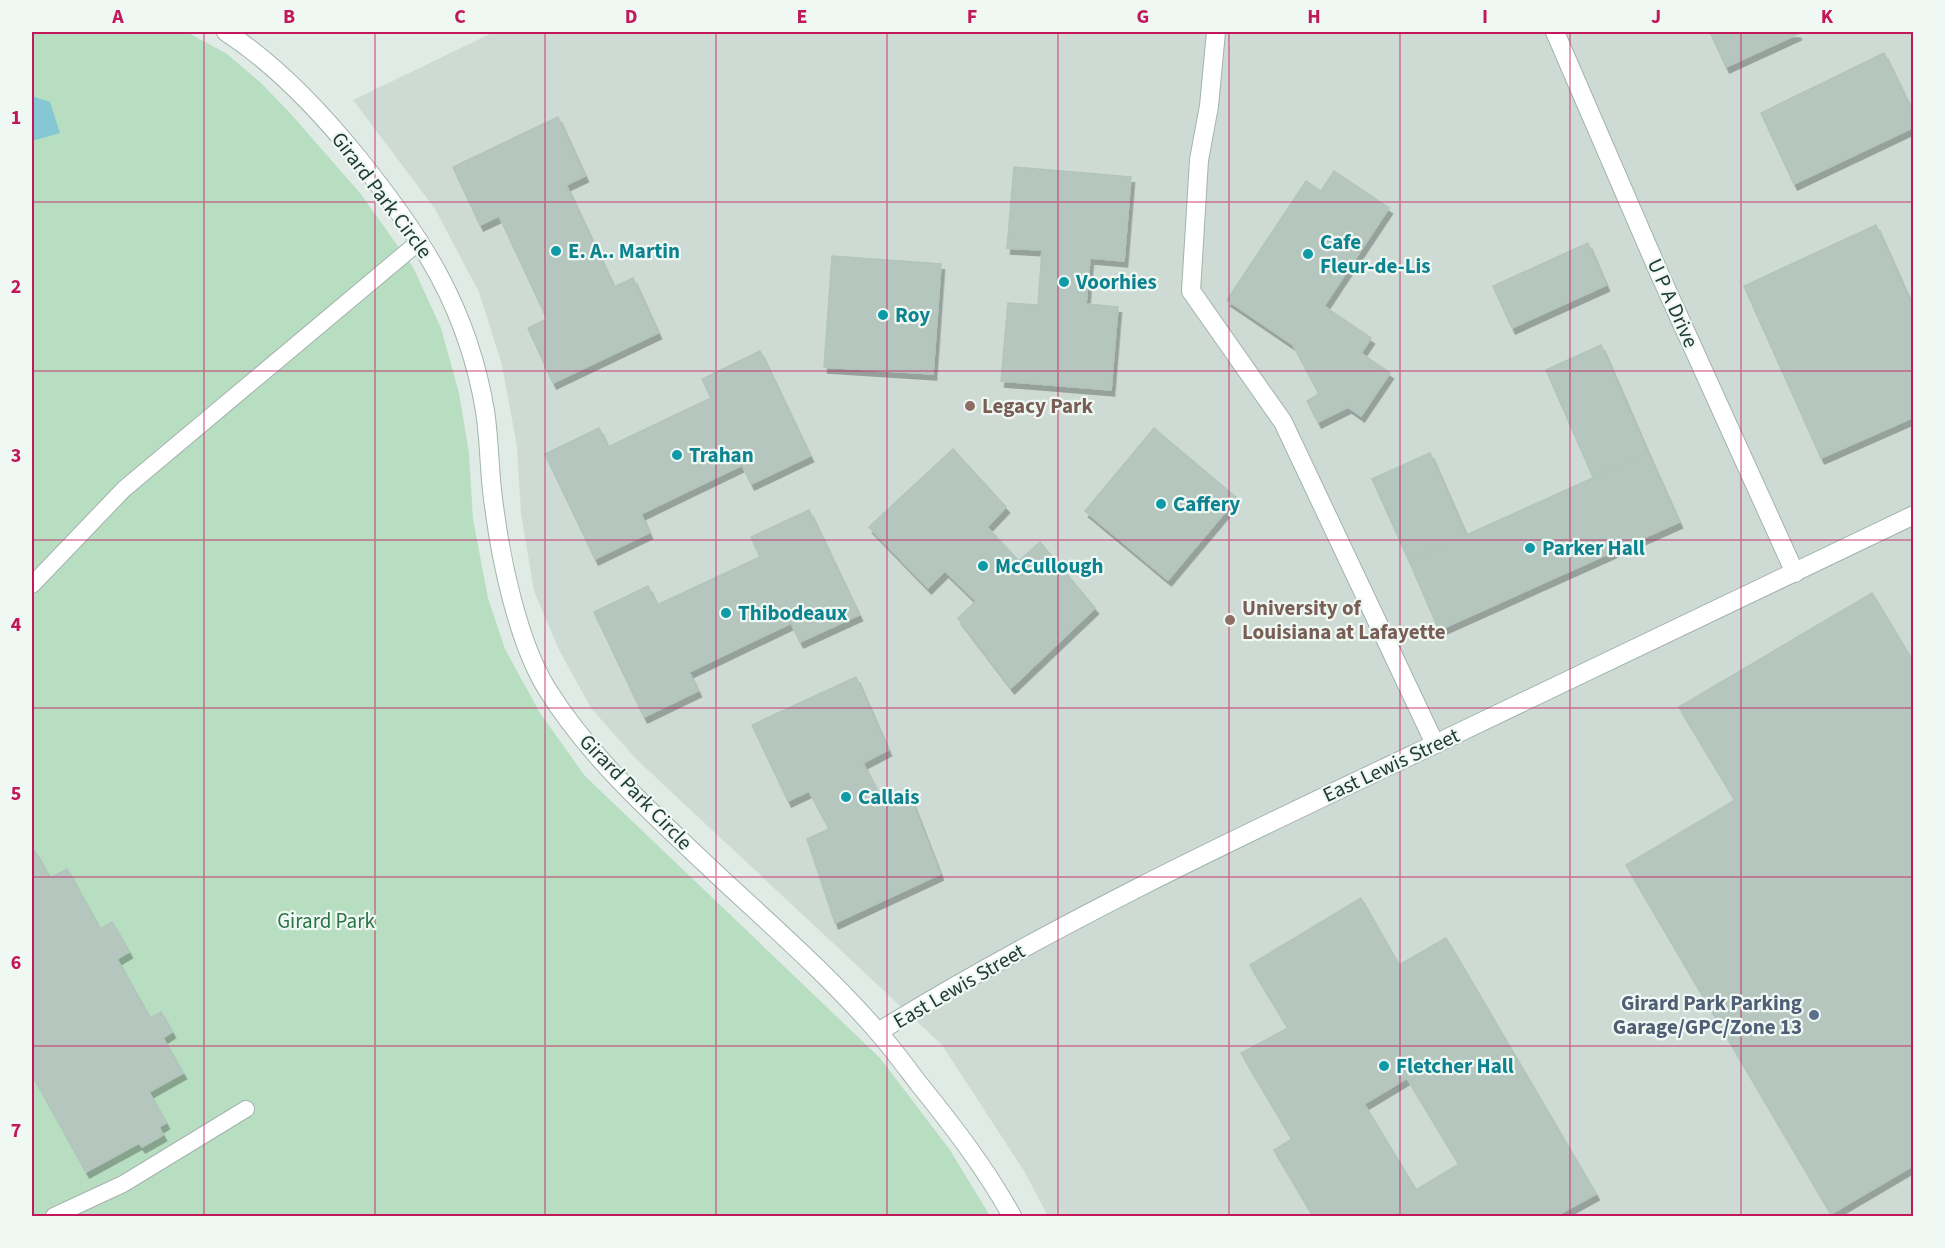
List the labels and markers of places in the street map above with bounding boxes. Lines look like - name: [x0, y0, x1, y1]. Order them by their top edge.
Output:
- place label: Cafe Fleur-de-Lis: [1320, 227, 1431, 281]
- place label: E. A.. Martin: [568, 236, 680, 266]
- marker: E. A.. Martin: [549, 244, 563, 258]
- marker: Cafe Fleur-de-Lis: [1301, 247, 1315, 261]
- place label: Voorhies: [1075, 267, 1157, 297]
- marker: Voorhies: [1057, 275, 1071, 289]
- place label: Roy: [895, 300, 930, 330]
- marker: Roy: [876, 308, 890, 322]
- place label: Legacy Park: [982, 391, 1093, 421]
- marker: Legacy Park: [963, 399, 977, 413]
- place label: Trahan: [689, 440, 754, 470]
- marker: Trahan: [670, 448, 684, 462]
- place label: Caffery: [1173, 489, 1240, 519]
- marker: Caffery: [1154, 497, 1168, 511]
- place label: Parker Hall: [1542, 533, 1645, 563]
- marker: Parker Hall: [1523, 541, 1537, 555]
- place label: McCullough: [995, 551, 1104, 581]
- marker: McCullough: [976, 559, 990, 573]
- place label: University of Louisiana at Lafayette: [1242, 593, 1446, 647]
- place label: Thibodeaux: [738, 598, 848, 628]
- marker: Thibodeaux: [719, 606, 733, 620]
- marker: University of Louisiana at Lafayette: [1223, 613, 1237, 627]
- place label: Callais: [858, 782, 919, 812]
- marker: Callais: [839, 790, 853, 804]
- place label: Girard Park Parking Garage/GPC/Zone 13: [1613, 988, 1802, 1042]
- marker: Girard Park Parking Garage/GPC/Zone 13: [1807, 1008, 1821, 1022]
- place label: Fletcher Hall: [1396, 1051, 1514, 1081]
- marker: Fletcher Hall: [1377, 1059, 1391, 1073]

